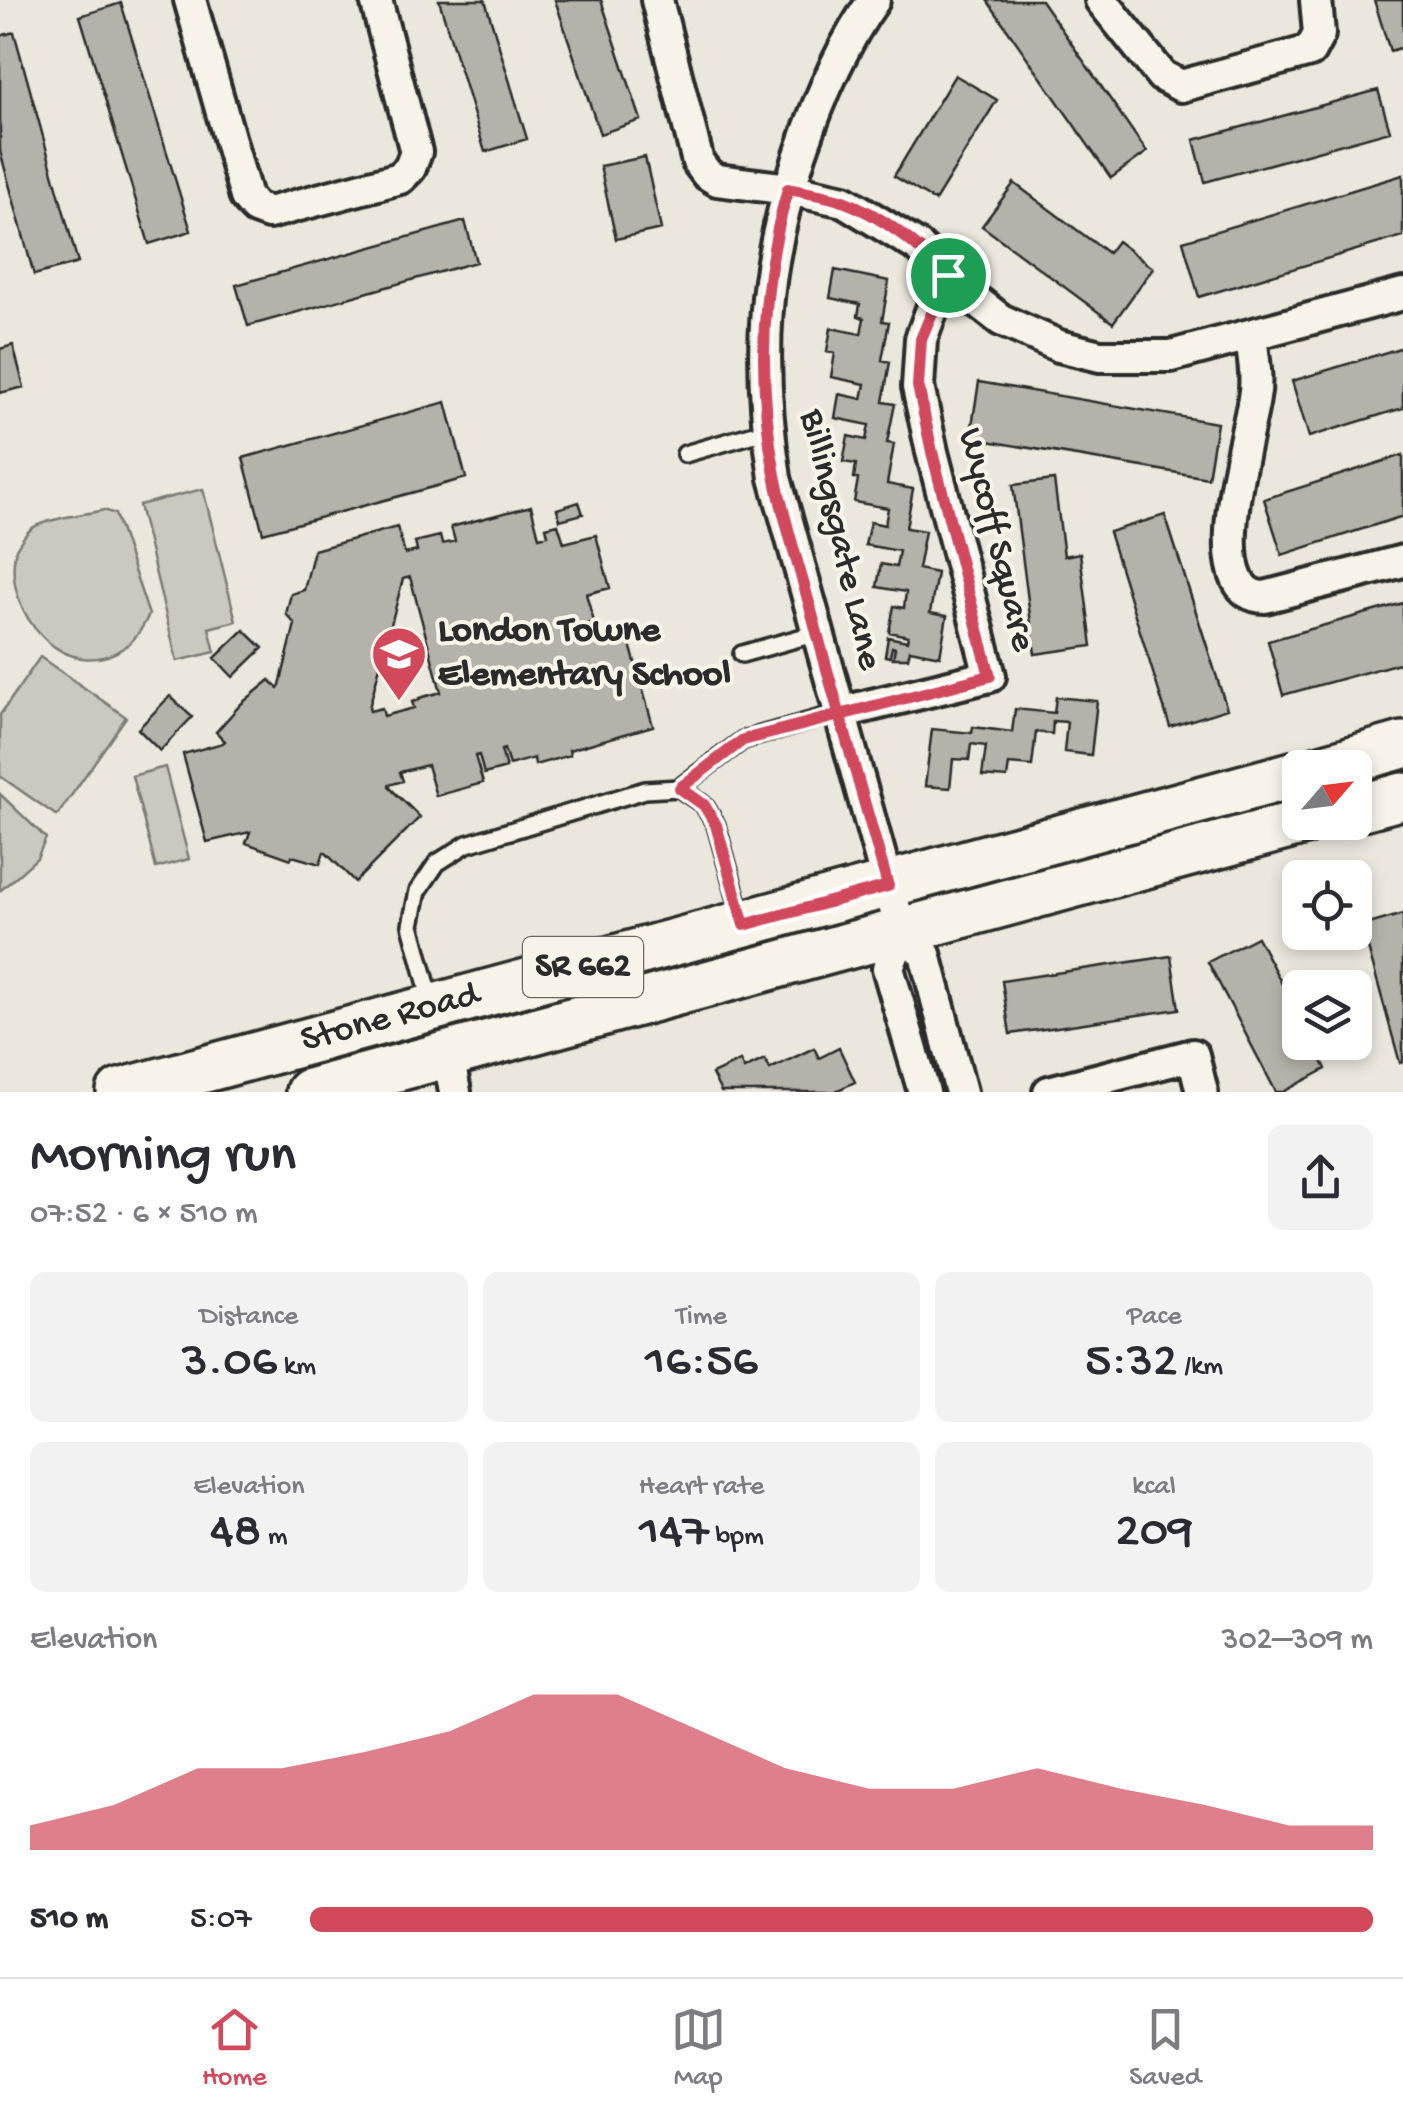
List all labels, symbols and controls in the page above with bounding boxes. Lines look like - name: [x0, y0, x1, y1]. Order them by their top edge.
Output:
- pin: [906, 233, 991, 318]
- icon: arrive: [921, 248, 976, 303]
- street label: Billingsgate Lane: [787, 405, 890, 675]
- street label: Wycoff Square: [946, 424, 1044, 656]
- place label: London Towne Elementary School: [438, 610, 731, 698]
- school or university icon: London Towne Elementary School: [369, 624, 429, 703]
- north arrow: [1282, 750, 1372, 840]
- map controls: [1282, 750, 1372, 1060]
- button: locate: [1282, 860, 1372, 950]
- road number: SR 662: [523, 937, 643, 997]
- button: layers: [1282, 970, 1372, 1060]
- street label: Stone Road: [296, 973, 487, 1064]
- button: share: [1268, 1125, 1373, 1230]
- text: Morning run: [30, 1126, 296, 1190]
- text: 07:52 · 6 × 510 m: [30, 1196, 258, 1234]
- text: Distance: [199, 1301, 298, 1334]
- text: Time: [676, 1301, 727, 1334]
- text: Pace: [1127, 1301, 1182, 1334]
- text: 3.06: [182, 1334, 277, 1393]
- text: 16:56: [645, 1334, 758, 1393]
- text: 5:32: [1085, 1334, 1178, 1393]
- text: km: [277, 1351, 316, 1384]
- text: /km: [1178, 1351, 1223, 1384]
- text: Elevation: [193, 1471, 304, 1504]
- text: Heart rate: [639, 1471, 764, 1504]
- text: kcal: [1132, 1471, 1176, 1504]
- text: 48: [210, 1504, 261, 1563]
- text: 147: [639, 1504, 709, 1563]
- text: 209: [1115, 1504, 1193, 1563]
- text: m: [261, 1521, 288, 1554]
- text: bpm: [709, 1521, 764, 1554]
- text: Elevation: [30, 1622, 157, 1660]
- text: 302–309 m: [1222, 1622, 1373, 1660]
- text: 510 m: [30, 1901, 108, 1939]
- text: 5:07: [190, 1901, 252, 1939]
- tab: Home: [202, 2002, 267, 2095]
- tab: Map: [671, 2002, 726, 2095]
- tab: Saved: [1129, 2002, 1201, 2095]

